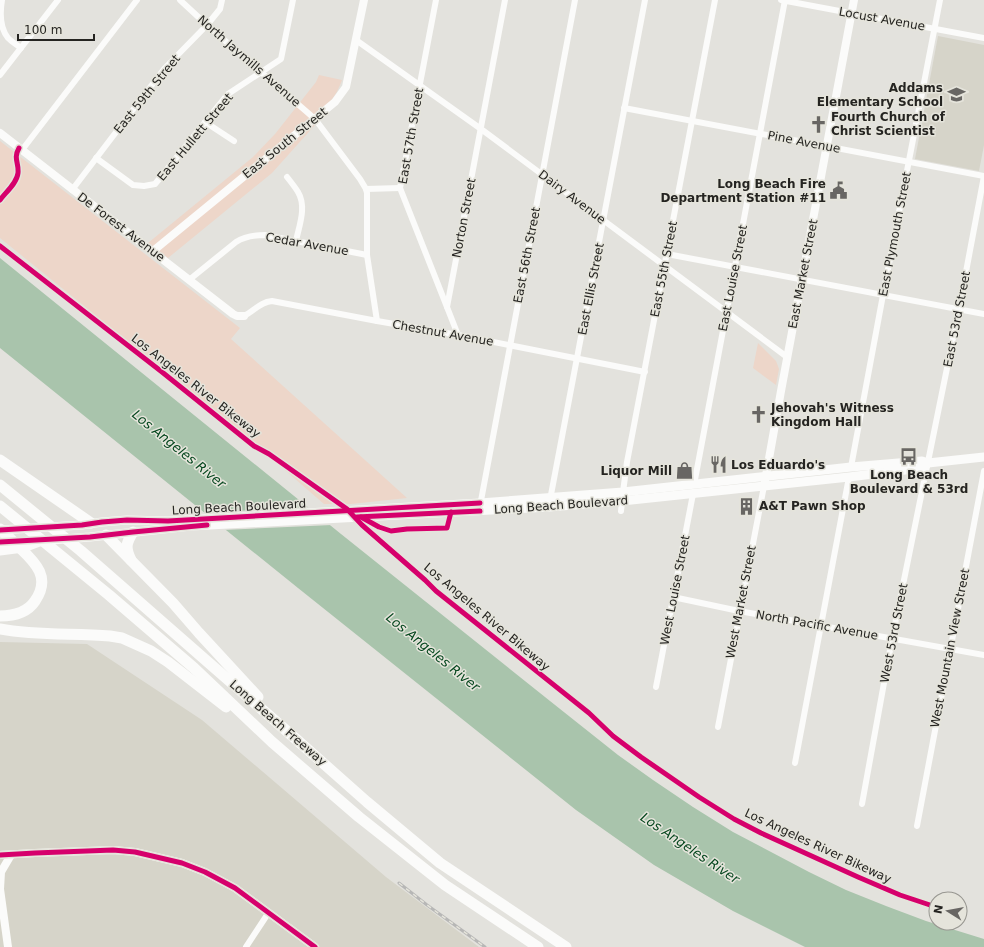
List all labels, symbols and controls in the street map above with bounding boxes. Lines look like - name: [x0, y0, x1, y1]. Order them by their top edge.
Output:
- street label: Locust Avenue: [838, 5, 926, 33]
- street label: North Jaymills Avenue: [195, 13, 303, 109]
- scale bar: [18, 16, 94, 42]
- text: 100 m: [24, 23, 62, 37]
- street label: East 59th Street: [111, 51, 183, 136]
- place label: Addams Elementary School: [817, 81, 943, 109]
- school or university icon: Addams Elementary School: [946, 85, 966, 105]
- street label: East 57th Street: [396, 86, 426, 185]
- street label: East Hullett Street: [154, 90, 236, 184]
- street label: East South Street: [240, 104, 330, 181]
- place label: Fourth Church of Christ Scientist: [831, 110, 946, 138]
- church icon: Fourth Church of Christ Scientist: [808, 114, 828, 134]
- street label: Pine Avenue: [766, 128, 842, 156]
- street label: Dairy Avenue: [536, 167, 608, 227]
- street label: East Plymouth Street: [876, 170, 914, 297]
- street label: Norton Street: [449, 177, 479, 259]
- place label: Long Beach Fire Department Station #11: [660, 177, 826, 205]
- public building icon: Long Beach Fire Department Station #11: [829, 181, 849, 201]
- street label: De Forest Avenue: [75, 190, 167, 264]
- street label: East 56th Street: [511, 205, 543, 304]
- street label: East Market Street: [786, 218, 821, 330]
- street label: East 55th Street: [648, 219, 680, 318]
- street label: East Louise Street: [716, 223, 750, 333]
- street label: Cedar Avenue: [264, 230, 350, 258]
- street label: East Ellis Street: [575, 241, 607, 336]
- street label: East 53rd Street: [941, 269, 973, 368]
- street label: Chestnut Avenue: [391, 317, 495, 349]
- street label: Los Angeles River Bikeway: [129, 331, 263, 441]
- place label: Jehovah's Witness Kingdom Hall: [770, 401, 894, 429]
- church icon: Jehovah's Witness Kingdom Hall: [748, 405, 768, 425]
- water label: Los Angeles River: [129, 407, 230, 492]
- bus stop icon: Long Beach Boulevard & 53rd: [899, 446, 919, 466]
- restaurant icon: Los Eduardo's: [708, 455, 728, 475]
- place label: Los Eduardo's: [731, 458, 825, 472]
- shop icon: Liquor Mill: [675, 461, 695, 481]
- place label: Liquor Mill: [600, 464, 672, 478]
- place label: Long Beach Boulevard & 53rd: [850, 468, 968, 496]
- street label: Long Beach Boulevard: [493, 493, 629, 517]
- street label: Long Beach Boulevard: [171, 496, 307, 518]
- building icon: A&T Pawn Shop: [736, 496, 756, 516]
- place label: A&T Pawn Shop: [759, 499, 866, 513]
- street label: West Louise Street: [657, 533, 693, 646]
- street label: West Market Street: [723, 544, 759, 660]
- street label: Los Angeles River Bikeway: [421, 560, 553, 674]
- street label: West Mountain View Street: [928, 567, 972, 729]
- street label: West 53rd Street: [877, 582, 911, 684]
- street label: North Pacific Avenue: [755, 607, 879, 643]
- water label: Los Angeles River: [383, 610, 483, 694]
- street label: Long Beach Freeway: [227, 677, 329, 769]
- street label: Los Angeles River Bikeway: [742, 806, 894, 886]
- water label: Los Angeles River: [638, 809, 744, 887]
- north arrow: [928, 891, 968, 931]
- text: N: [931, 903, 946, 915]

